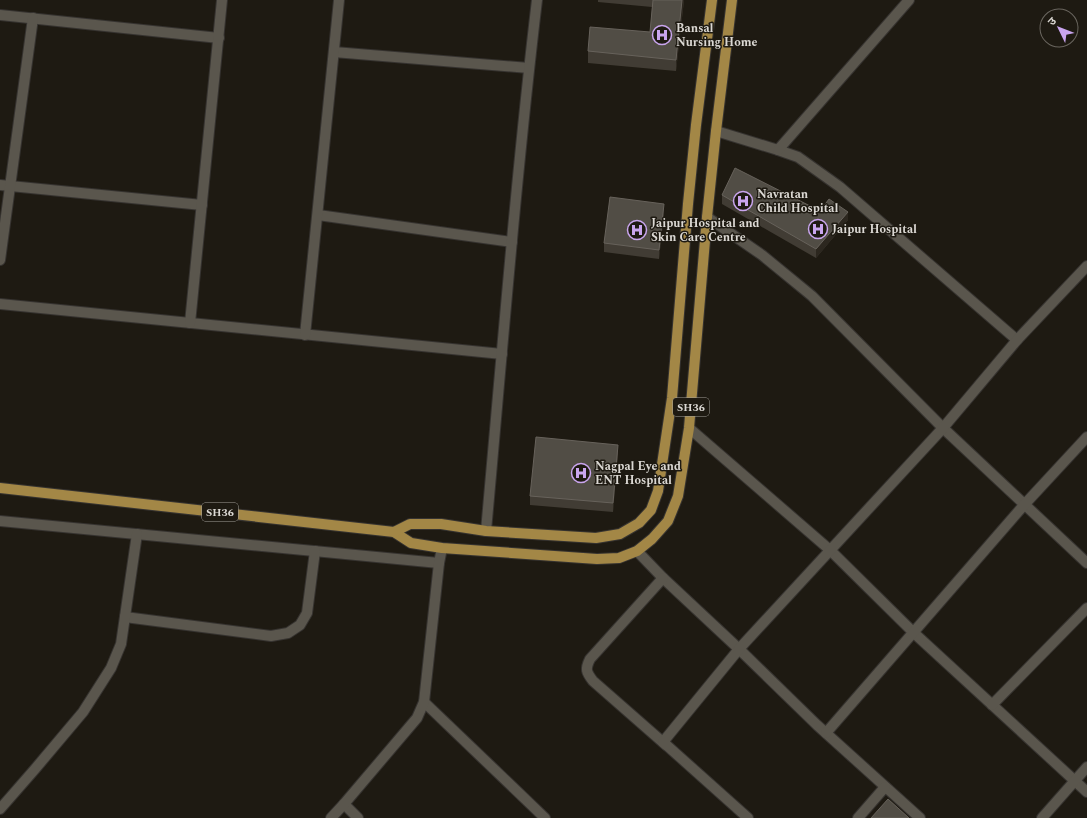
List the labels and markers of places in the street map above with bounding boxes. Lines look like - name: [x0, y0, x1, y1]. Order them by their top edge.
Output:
- place label: Bansal Nursing Home: [676, 19, 758, 52]
- hospital icon: Bansal Nursing Home: [651, 24, 673, 46]
- place label: Navratan Child Hospital: [757, 185, 839, 218]
- hospital icon: Navratan Child Hospital: [732, 190, 754, 212]
- place label: Jaipur Hospital and Skin Care Centre: [651, 214, 760, 247]
- hospital icon: Jaipur Hospital: [807, 218, 829, 240]
- hospital icon: Jaipur Hospital and Skin Care Centre: [626, 219, 648, 241]
- place label: Jaipur Hospital: [832, 220, 917, 239]
- place label: Nagpal Eye and ENT Hospital: [595, 457, 681, 490]
- hospital icon: Nagpal Eye and ENT Hospital: [570, 462, 592, 484]

